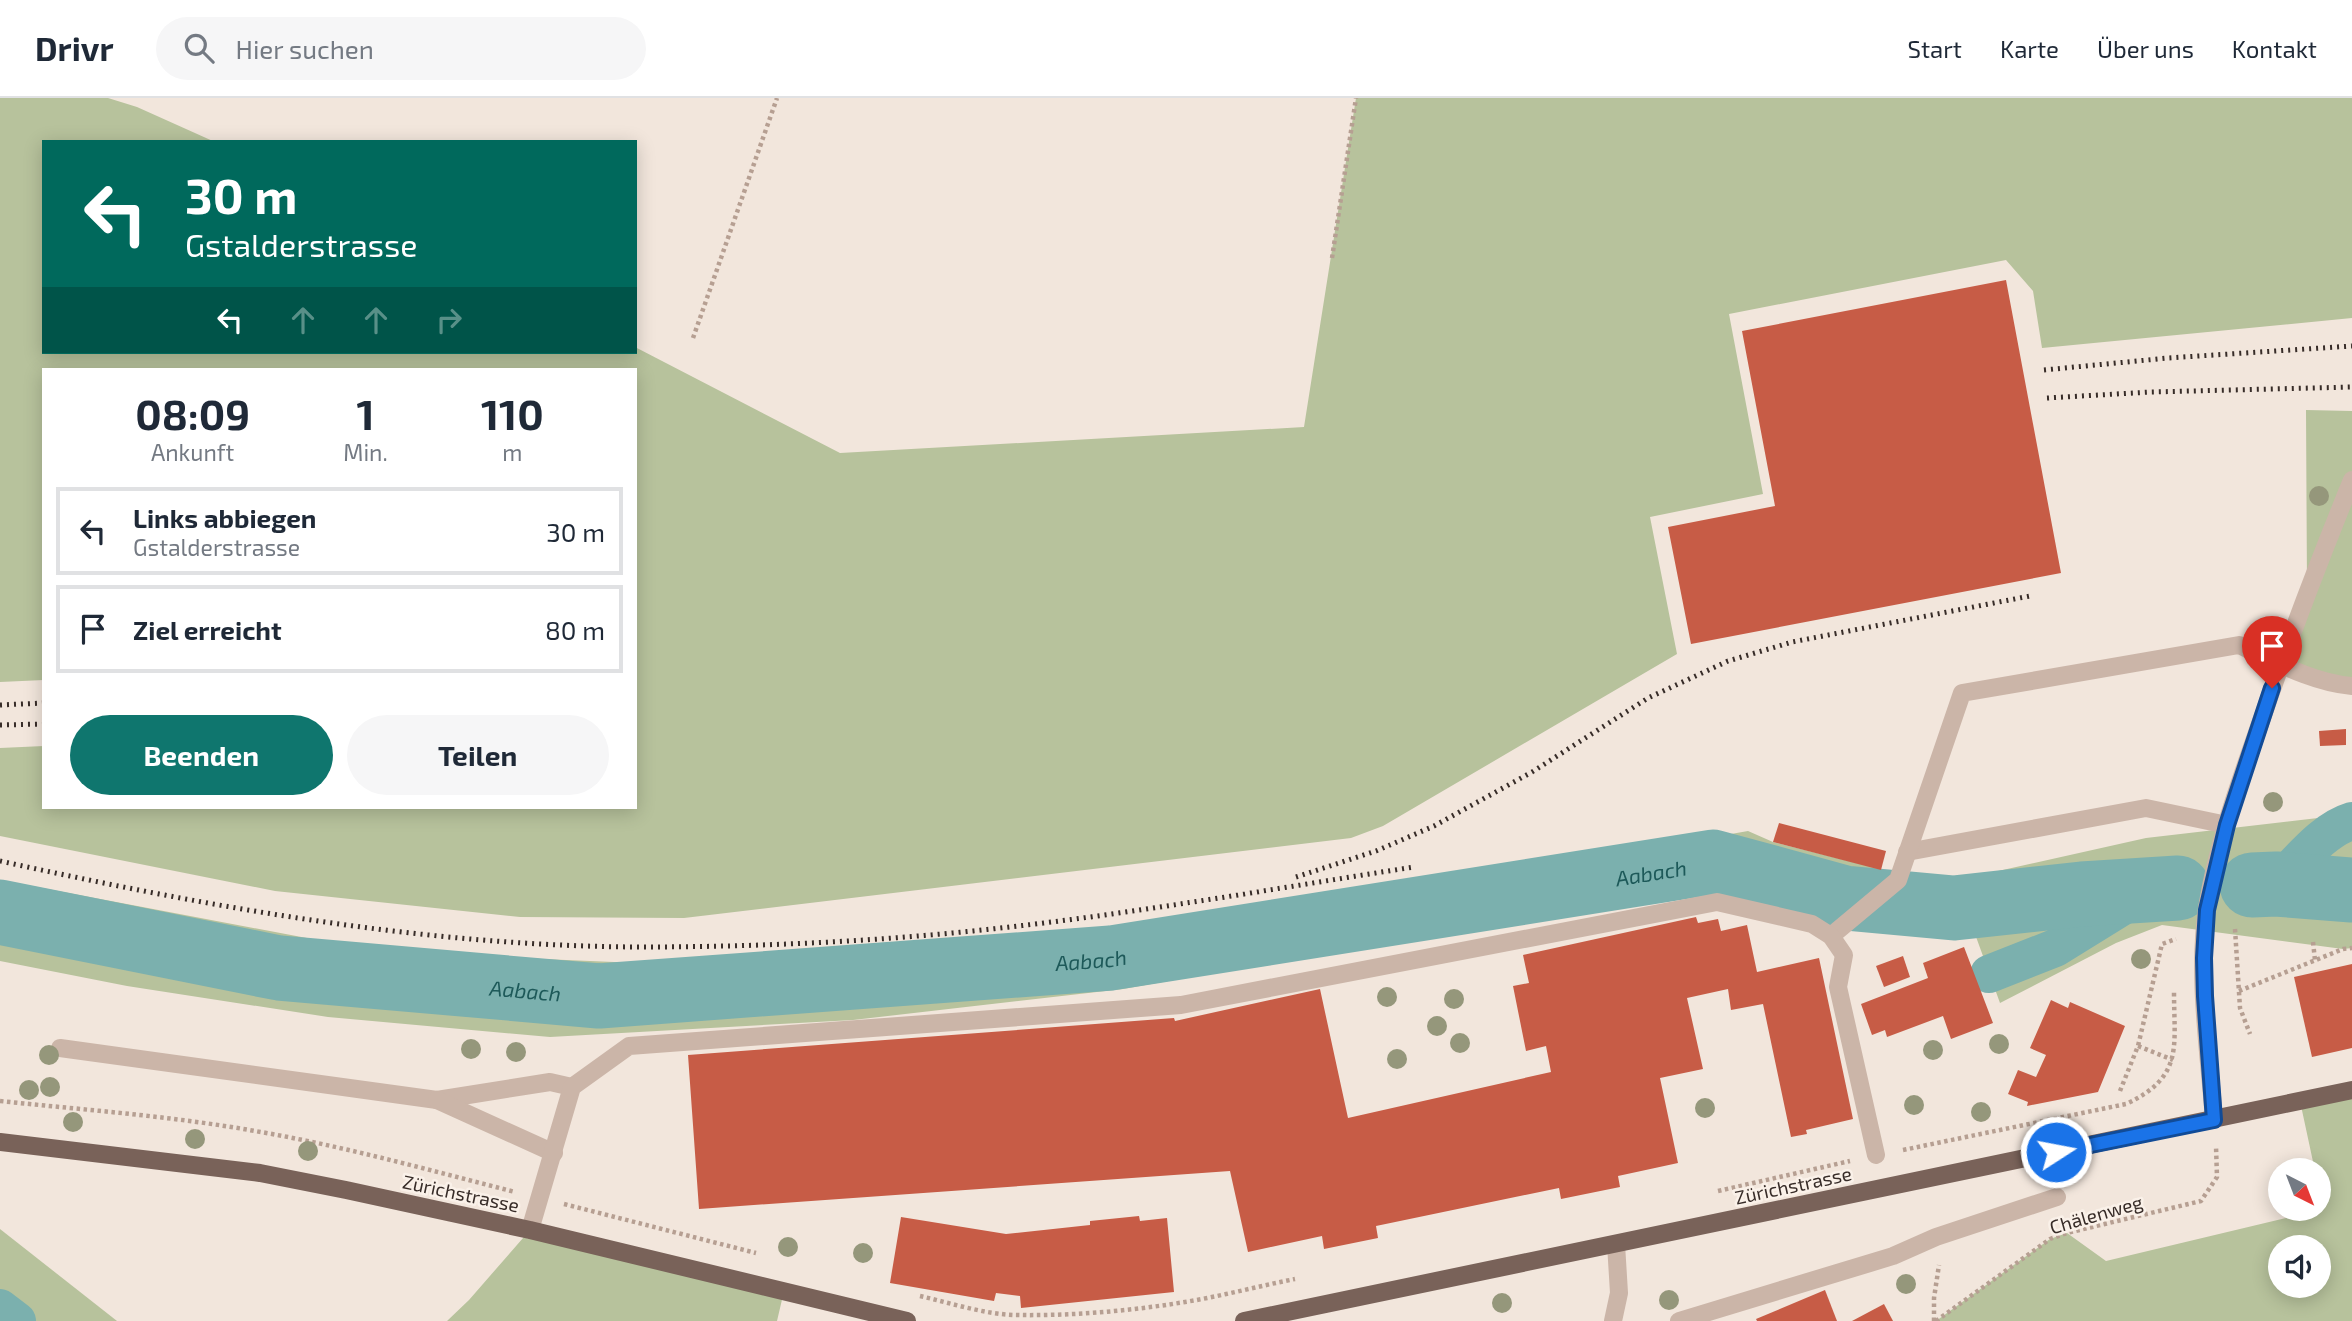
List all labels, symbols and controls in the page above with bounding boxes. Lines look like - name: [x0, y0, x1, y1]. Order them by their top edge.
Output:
- search box: [156, 17, 646, 80]
- text: Drivr: [35, 28, 114, 68]
- icon: search: [180, 29, 218, 67]
- text: Hier suchen: [236, 33, 374, 64]
- text: Start: [1908, 34, 1962, 63]
- text: Karte: [2000, 34, 2059, 63]
- text: Über uns: [2097, 34, 2194, 63]
- text: Kontakt: [2232, 34, 2317, 63]
- text: 30 m: [185, 165, 297, 224]
- icon: left: [70, 168, 161, 259]
- text: Gstalderstrasse: [185, 225, 418, 263]
- icon: left: [211, 301, 249, 339]
- icon: ahead: [284, 301, 322, 339]
- icon: ahead: [357, 301, 395, 339]
- icon: right: [430, 301, 468, 339]
- text: 08:09: [135, 388, 250, 438]
- text: 1: [356, 388, 375, 438]
- text: 110: [481, 388, 544, 438]
- text: Ankunft: [151, 438, 234, 466]
- text: Min.: [343, 438, 388, 466]
- text: m: [502, 438, 522, 466]
- text: Links abbiegen: [133, 502, 317, 533]
- icon: left: [74, 512, 112, 550]
- text: 30 m: [546, 516, 605, 547]
- text: Gstalderstrasse: [133, 533, 300, 561]
- icon: arrive: [74, 610, 112, 648]
- text: Ziel erreicht: [133, 614, 282, 645]
- text: 80 m: [545, 614, 605, 645]
- pin: [2242, 616, 2302, 688]
- icon: arrive: [2253, 627, 2291, 665]
- button: Beenden: [70, 715, 333, 795]
- button: Teilen: [347, 715, 609, 795]
- water label: Aabach: [1613, 854, 1688, 890]
- water label: Aabach: [1053, 943, 1128, 975]
- water label: Aabach: [488, 974, 562, 1005]
- position arrow: [2019, 1115, 2093, 1189]
- north arrow: [2268, 1158, 2331, 1222]
- map controls: [2268, 1158, 2331, 1298]
- street label: Zürichstrasse: [1733, 1161, 1853, 1209]
- street label: Zürichstrasse: [401, 1169, 521, 1217]
- street label: Chälenweg: [2047, 1190, 2145, 1238]
- button: sound: [2268, 1235, 2331, 1298]

